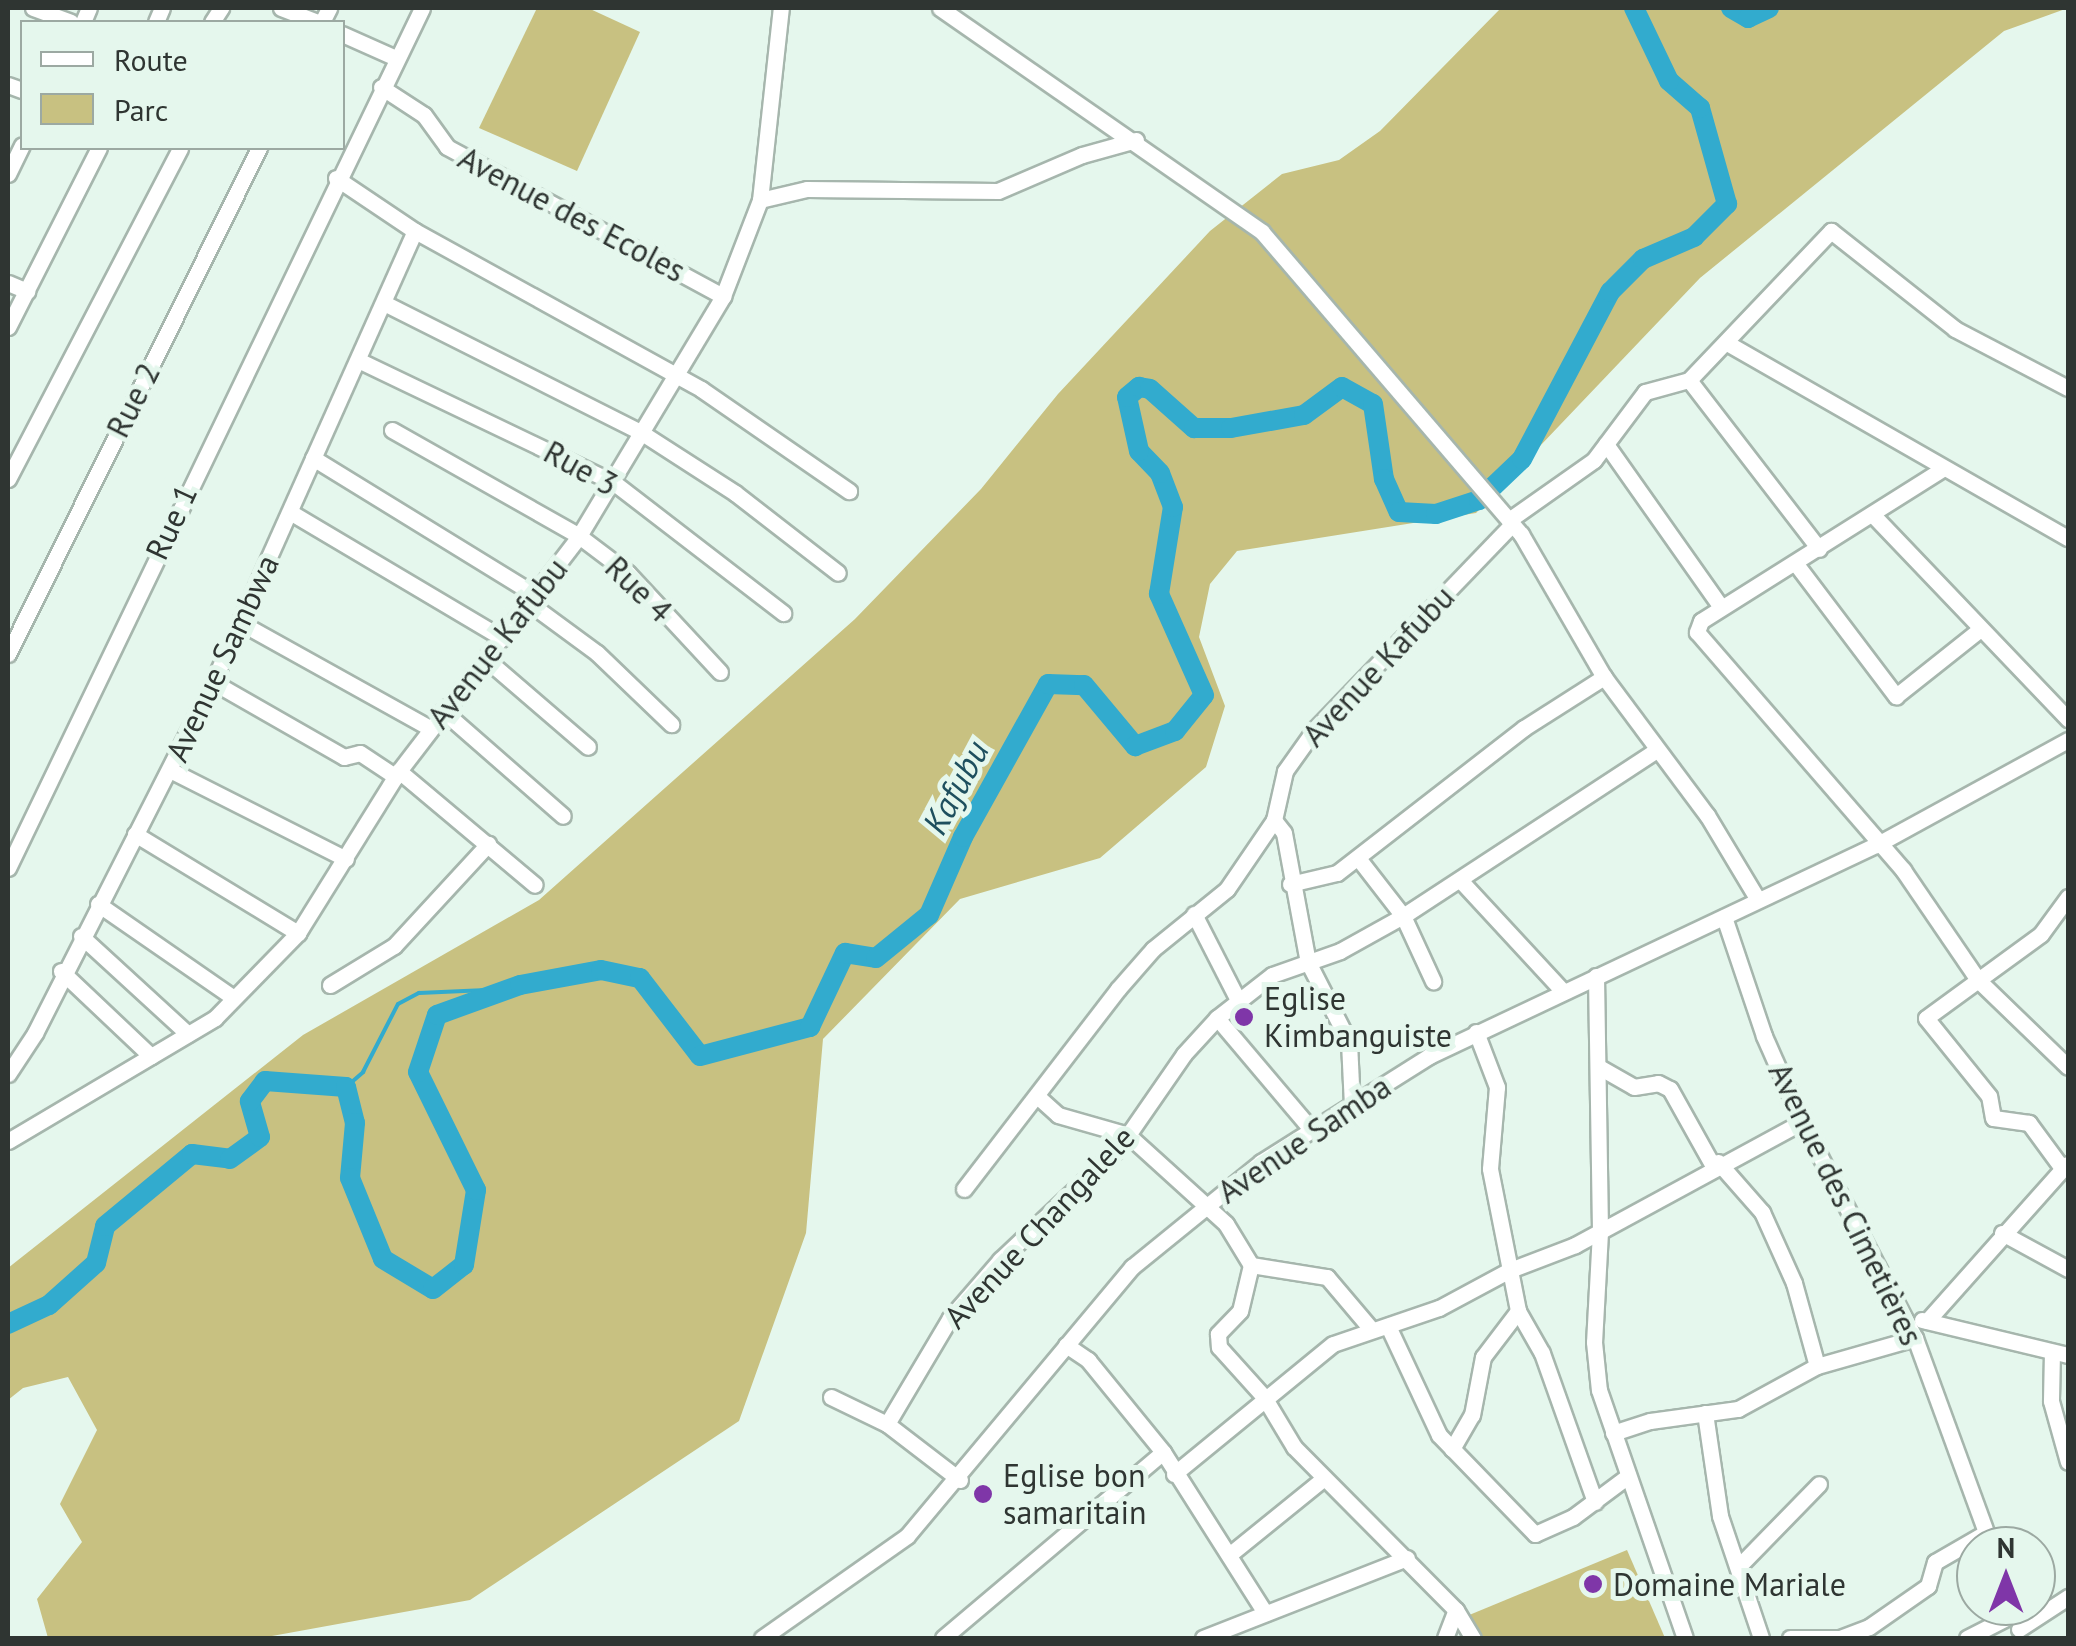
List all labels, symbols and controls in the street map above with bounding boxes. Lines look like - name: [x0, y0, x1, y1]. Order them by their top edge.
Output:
- legend: [20, 20, 345, 150]
- text: Route: [114, 40, 188, 79]
- text: Parc: [114, 90, 168, 129]
- street label: Avenue des Ecoles: [452, 138, 692, 290]
- street label: Rue 2: [98, 356, 168, 444]
- street label: Rue 3: [537, 432, 625, 504]
- street label: Rue 1: [137, 478, 205, 566]
- street label: Rue 4: [598, 548, 680, 630]
- street label: Avenue Sambwa: [157, 549, 287, 767]
- street label: Avenue Kafubu: [419, 550, 575, 736]
- street label: Avenue Kafubu: [1294, 578, 1462, 754]
- water label: Kafubu: [913, 733, 997, 841]
- place label: Eglise Kimbanguiste: [1264, 980, 1452, 1055]
- marker: Eglise Kimbanguiste: [1233, 1006, 1255, 1028]
- street label: Avenue des Cimetières: [1761, 1057, 1931, 1351]
- street label: Avenue Samba: [1210, 1067, 1398, 1211]
- street label: Avenue Changalele: [936, 1118, 1142, 1336]
- place label: Eglise bon samaritain: [1003, 1457, 1146, 1532]
- marker: Eglise bon samaritain: [972, 1483, 994, 1505]
- north arrow: [1956, 1526, 2056, 1626]
- text: N: [1997, 1529, 2015, 1566]
- place label: Domaine Mariale: [1613, 1565, 1846, 1603]
- marker: Domaine Mariale: [1582, 1573, 1604, 1595]

